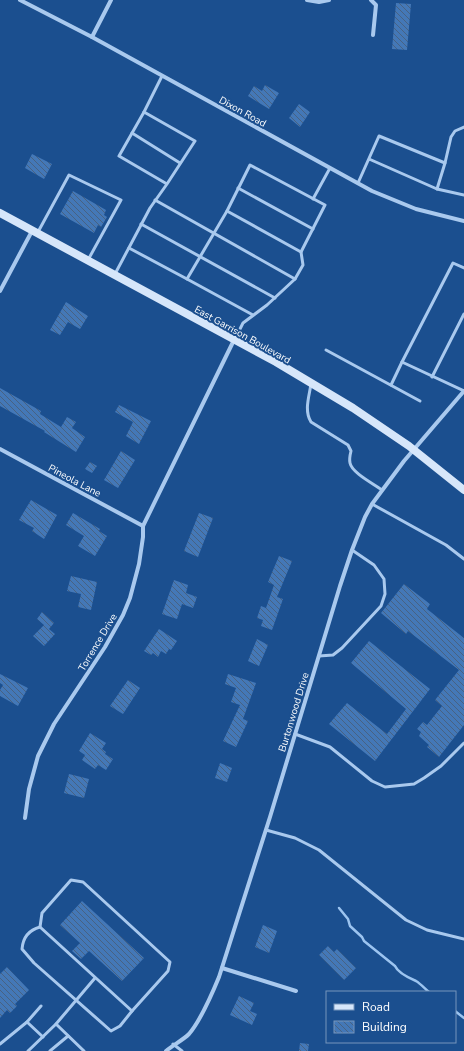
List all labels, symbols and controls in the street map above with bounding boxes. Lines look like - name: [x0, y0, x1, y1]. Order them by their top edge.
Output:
- street label: Dixon Road: [216, 93, 269, 131]
- street label: East Garrison Boulevard: [192, 302, 293, 367]
- street label: Pineola Lane: [46, 461, 103, 501]
- street label: Torrence Drive: [75, 611, 121, 674]
- street label: Burtonwood Drive: [275, 671, 313, 754]
- legend: [326, 991, 456, 1043]
- text: Road: [362, 999, 390, 1015]
- text: Building: [362, 1019, 407, 1035]

